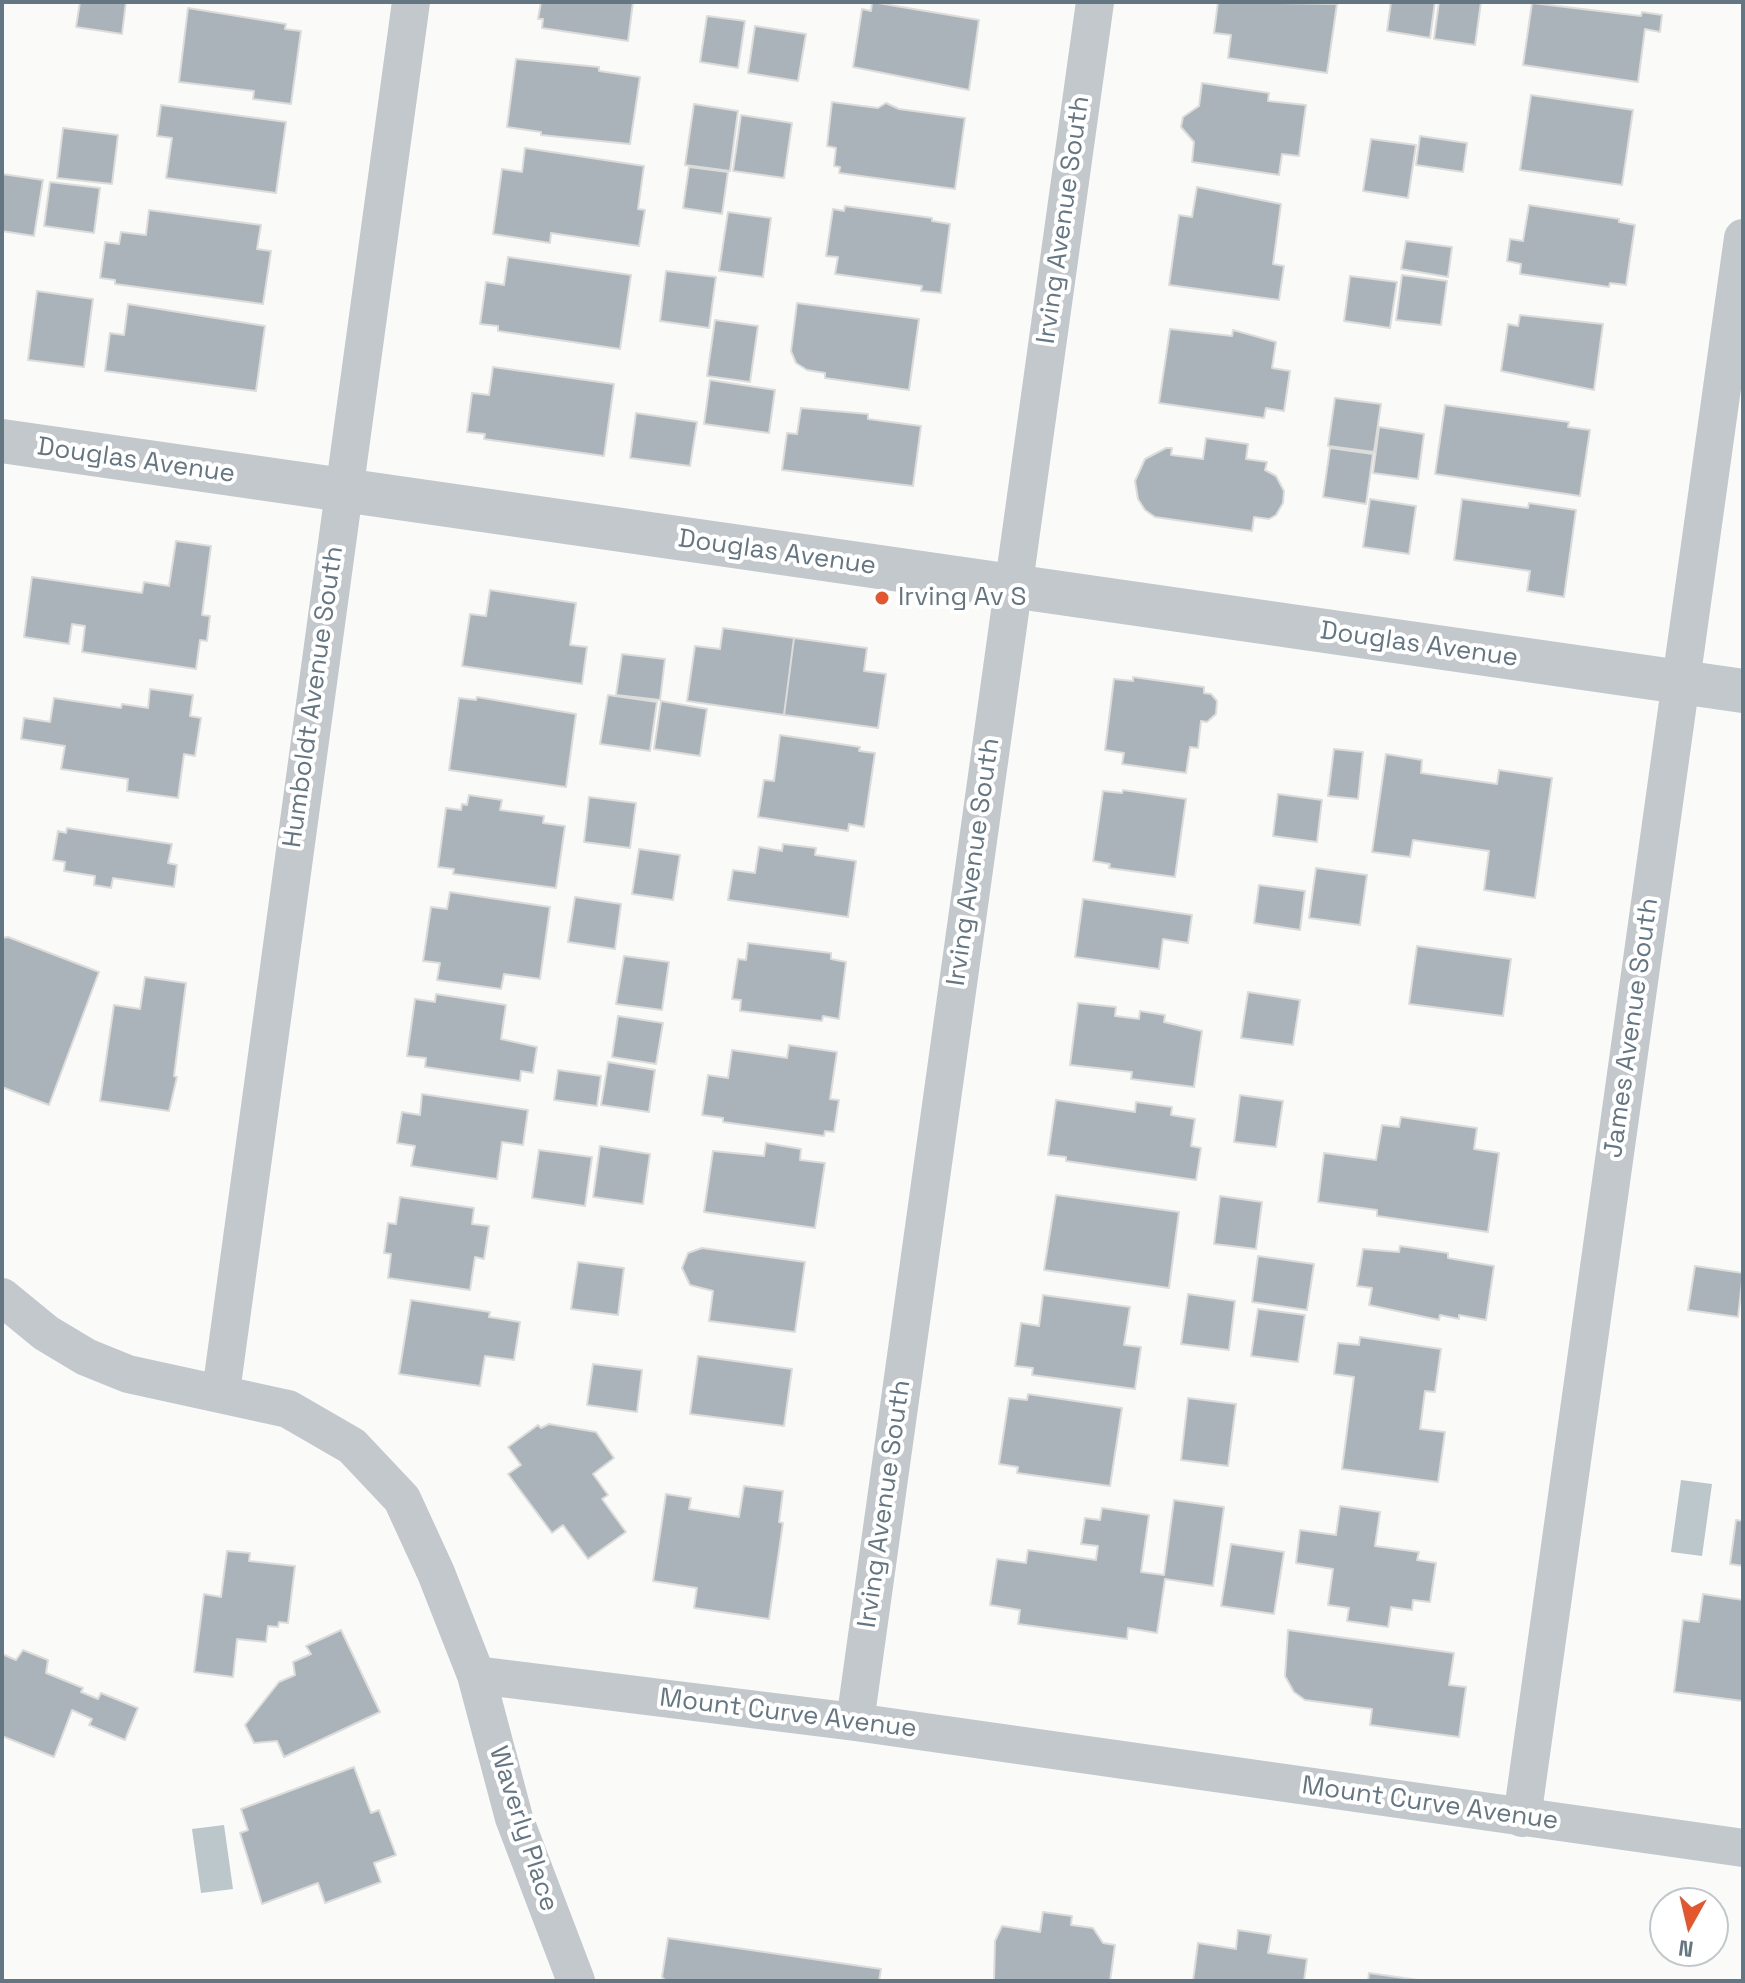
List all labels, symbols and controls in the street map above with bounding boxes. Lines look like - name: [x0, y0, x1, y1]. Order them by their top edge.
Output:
- street label: Irving Avenue South: [1031, 94, 1097, 346]
- street label: Douglas Avenue: [35, 432, 237, 490]
- street label: Douglas Avenue: [676, 524, 878, 582]
- street label: Humboldt Avenue South: [277, 544, 351, 850]
- place label: Irving Av S: [898, 582, 1026, 614]
- marker: Irving Av S: [873, 589, 891, 607]
- street label: Douglas Avenue: [1318, 616, 1520, 674]
- street label: Irving Avenue South: [941, 736, 1007, 988]
- street label: James Avenue South: [1598, 896, 1666, 1160]
- street label: Irving Avenue South: [852, 1378, 918, 1630]
- street label: Mount Curve Avenue: [658, 1683, 918, 1745]
- street label: Waverly Place: [482, 1742, 564, 1916]
- street label: Mount Curve Avenue: [1300, 1771, 1560, 1837]
- north arrow: [1649, 1887, 1729, 1967]
- text: N: [1677, 1934, 1695, 1964]

